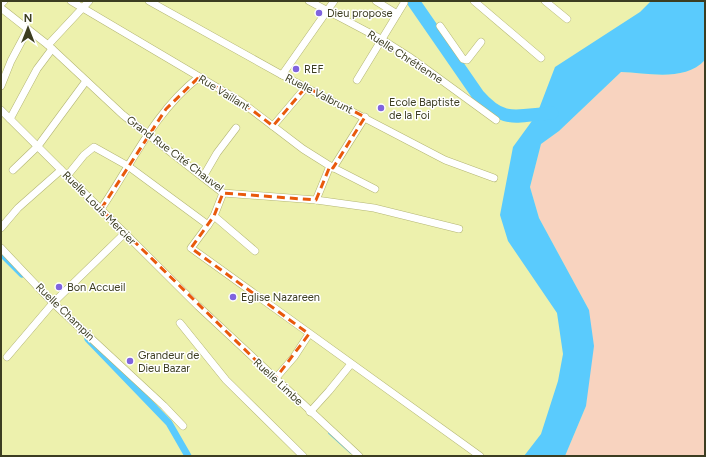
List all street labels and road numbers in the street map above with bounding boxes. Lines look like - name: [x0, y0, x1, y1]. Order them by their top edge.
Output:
- street label: Ruelle Chrétienne: [365, 28, 445, 86]
- street label: Ruelle Valbrunt: [283, 71, 355, 117]
- street label: Rue Vaillant: [196, 72, 252, 114]
- street label: Grand Rue Cité Chauvel: [124, 113, 226, 195]
- street label: Ruelle Louis Mercier: [60, 169, 139, 248]
- street label: Ruelle Champin: [33, 281, 97, 343]
- street label: Ruelle Limbe: [251, 356, 305, 408]

